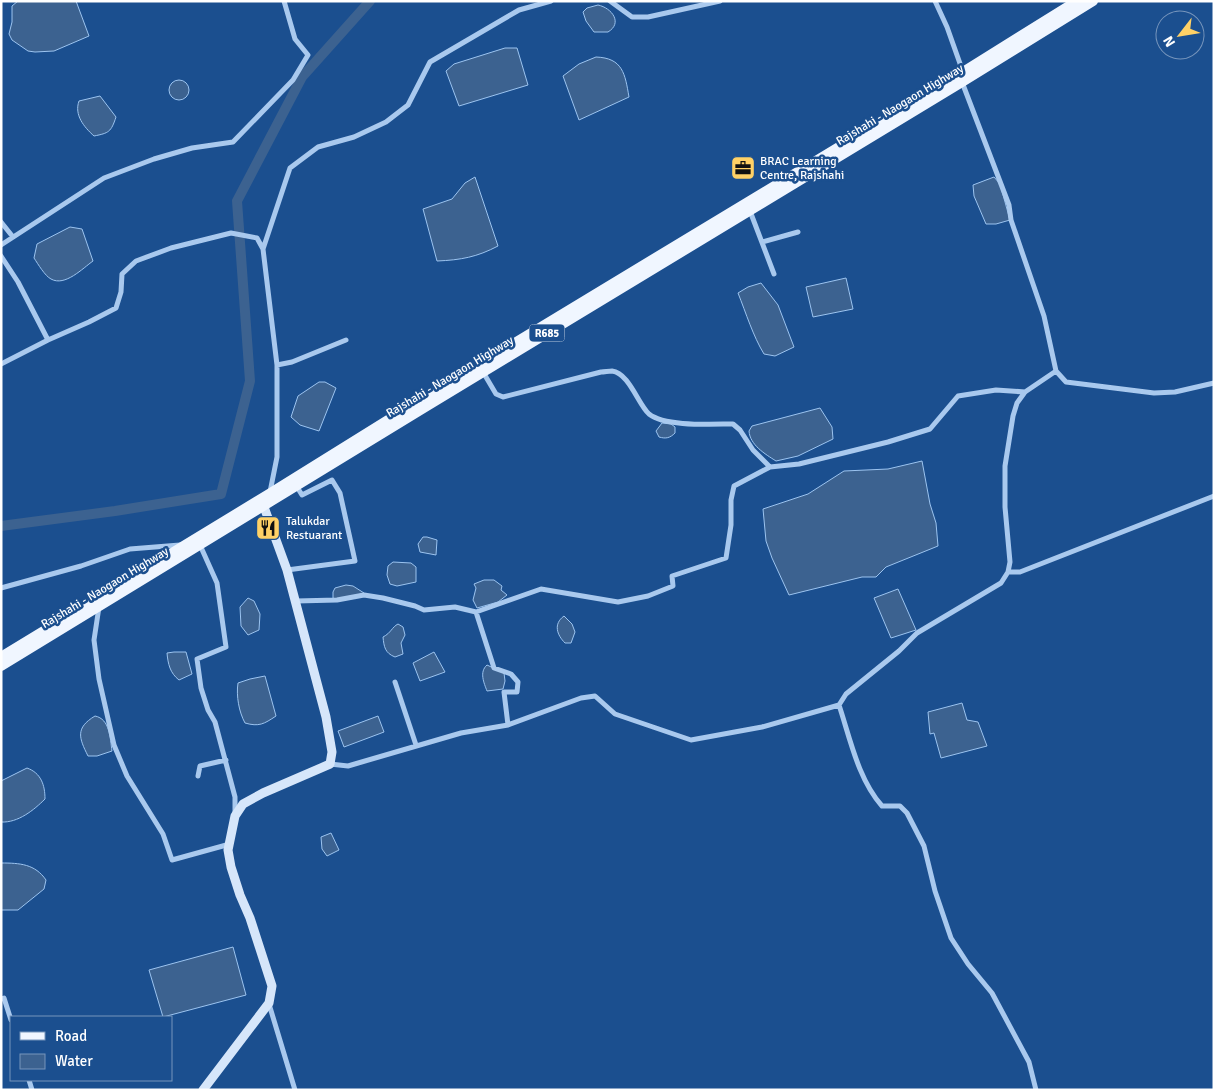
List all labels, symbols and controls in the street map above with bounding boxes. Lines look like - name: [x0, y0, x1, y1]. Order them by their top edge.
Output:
- north arrow: [1155, 10, 1205, 60]
- text: N: [1159, 33, 1179, 50]
- street label: Rajshahi - Naogaon Highway: [834, 61, 967, 149]
- place label: BRAC Learning Centre, Rajshahi: [760, 154, 844, 183]
- office icon: BRAC Learning Centre, Rajshahi: [730, 155, 756, 181]
- road number: R685: [530, 324, 564, 342]
- street label: Rajshahi - Naogaon Highway: [384, 333, 517, 421]
- place label: Talukdar Restuarant: [286, 514, 342, 543]
- restaurant icon: Talukdar Restuarant: [255, 515, 281, 541]
- street label: Rajshahi - Naogaon Highway: [39, 544, 172, 632]
- legend: [10, 1016, 172, 1081]
- text: Road: [55, 1027, 87, 1045]
- text: Water: [55, 1052, 93, 1070]

